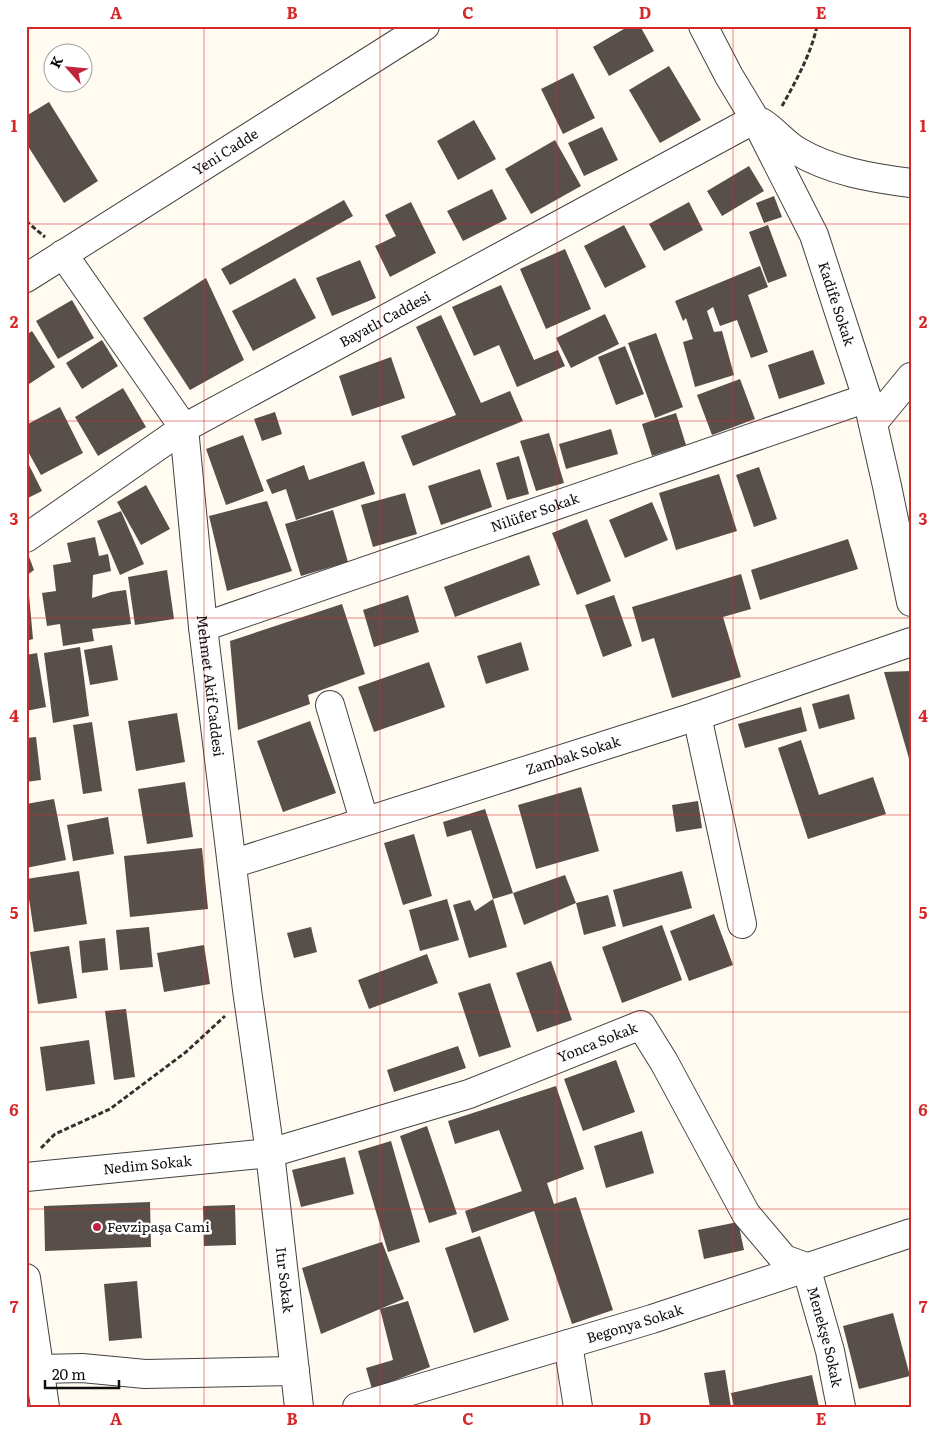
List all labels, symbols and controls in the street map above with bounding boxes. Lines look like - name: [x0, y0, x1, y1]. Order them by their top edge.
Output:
- text: A: [110, 0, 122, 24]
- text: B: [286, 0, 298, 24]
- text: C: [462, 0, 474, 24]
- text: D: [639, 0, 651, 24]
- text: E: [816, 0, 827, 24]
- north arrow: [42, 42, 92, 92]
- text: K: [44, 52, 67, 71]
- text: 1: [11, 113, 18, 137]
- text: 1: [920, 113, 927, 137]
- street label: Yeni Cadde: [188, 123, 262, 179]
- street label: Kadife Sokak: [814, 259, 860, 349]
- street label: Bayatlı Caddesi: [335, 285, 434, 351]
- text: 2: [10, 309, 19, 333]
- text: 2: [919, 309, 928, 333]
- street label: Nilüfer Sokak: [488, 487, 582, 536]
- text: 3: [10, 506, 19, 530]
- text: 3: [919, 506, 928, 530]
- street label: Mehmet Akif Caddesi: [193, 614, 230, 758]
- text: 4: [9, 703, 19, 727]
- text: 4: [918, 703, 928, 727]
- street label: Zambak Sokak: [523, 730, 623, 779]
- text: 5: [10, 900, 19, 924]
- text: 5: [919, 900, 928, 924]
- street label: Yonca Sokak: [554, 1016, 640, 1067]
- text: 6: [9, 1097, 19, 1121]
- text: 6: [918, 1097, 928, 1121]
- street label: Nedim Sokak: [102, 1150, 193, 1178]
- place label: Fevzipaşa Cami: [107, 1216, 210, 1236]
- marker: Fevzipaşa Cami: [91, 1221, 103, 1233]
- street label: Itır Sokak: [272, 1246, 299, 1314]
- street label: Menekşe Sokak: [803, 1284, 848, 1389]
- text: 7: [10, 1294, 19, 1318]
- text: 7: [919, 1294, 928, 1318]
- street label: Begonya Sokak: [584, 1298, 686, 1347]
- scale bar: [45, 1358, 119, 1390]
- text: 20 m: [52, 1362, 86, 1385]
- text: A: [110, 1406, 122, 1430]
- text: B: [286, 1406, 298, 1430]
- text: C: [462, 1406, 474, 1430]
- text: D: [639, 1406, 651, 1430]
- text: E: [816, 1406, 827, 1430]

